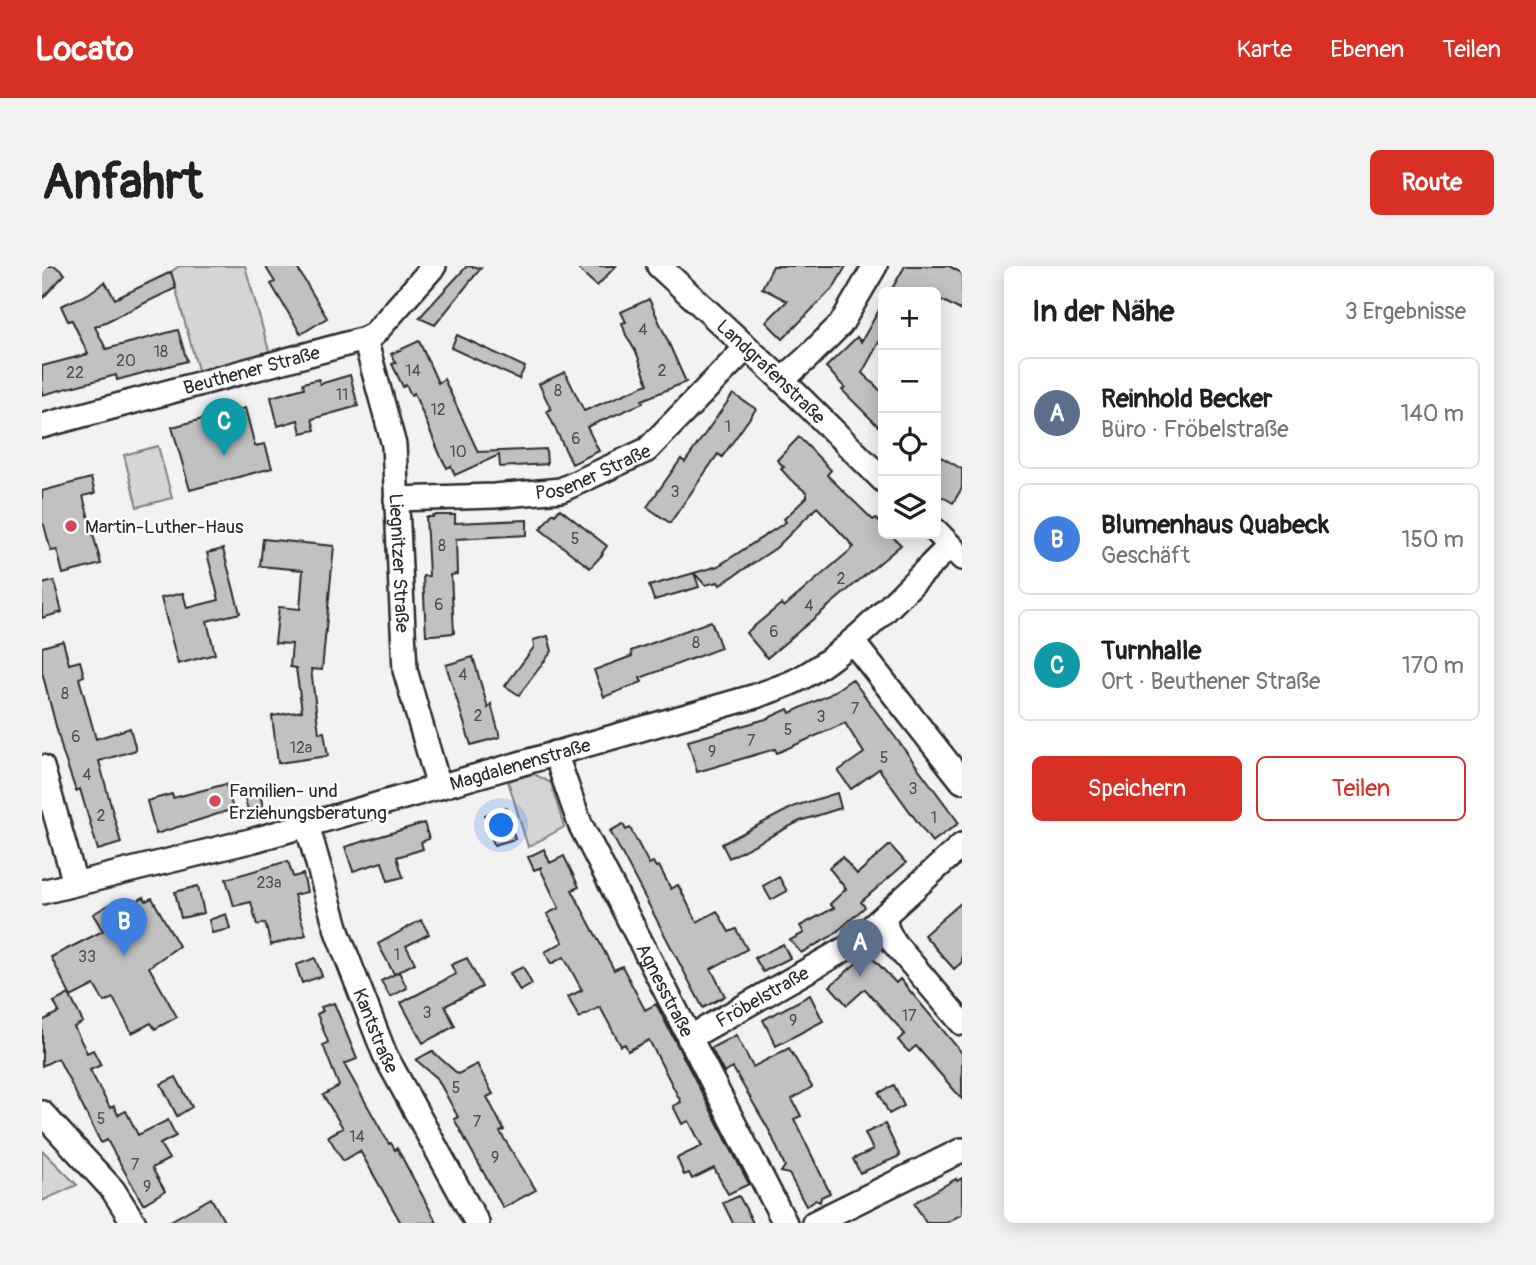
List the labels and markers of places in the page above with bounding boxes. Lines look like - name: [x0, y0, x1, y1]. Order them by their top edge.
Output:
- pin: C: [201, 398, 247, 456]
- place label: Martin-Luther-Haus: [85, 515, 244, 539]
- marker: Martin-Luther-Haus: [63, 518, 79, 534]
- place label: Familien- und Erziehungsberatung: [229, 779, 387, 825]
- marker: Familien- und Erziehungsberatung: [207, 793, 223, 809]
- pin: B: [101, 898, 147, 956]
- pin: A: [837, 919, 883, 977]

